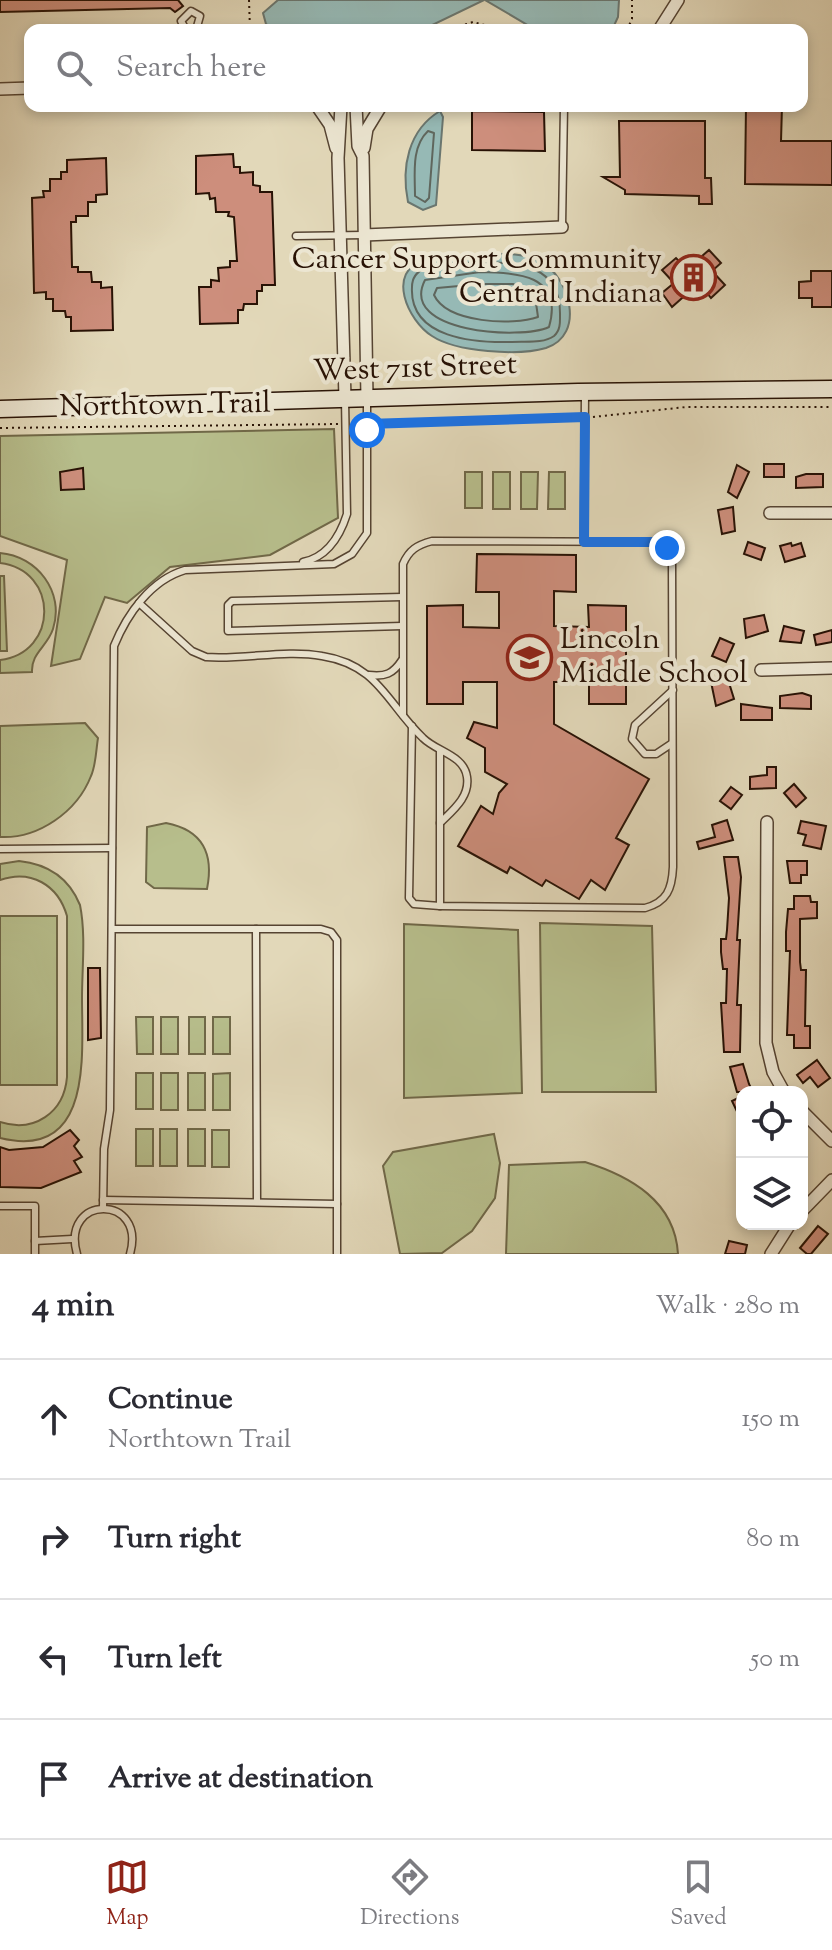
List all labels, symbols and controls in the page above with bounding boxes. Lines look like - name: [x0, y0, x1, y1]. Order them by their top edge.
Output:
- search box: [24, 24, 808, 112]
- icon: search: [52, 46, 96, 90]
- text: Search here: [116, 47, 266, 90]
- place label: Cancer Support Community Central Indiana: [292, 239, 662, 316]
- building icon: Cancer Support Community Central Indiana: [669, 253, 717, 301]
- street label: West 71st Street: [312, 344, 518, 394]
- street label: Northtown Trail: [59, 383, 271, 429]
- route start: [349, 412, 385, 448]
- route end: [649, 530, 685, 566]
- place label: Lincoln Middle School: [560, 619, 748, 696]
- school or university icon: Lincoln Middle School: [505, 633, 553, 681]
- map controls: [736, 1086, 808, 1230]
- button: locate: [736, 1086, 808, 1158]
- button: layers: [736, 1158, 808, 1230]
- text: 4 min: [32, 1282, 114, 1331]
- text: Walk · 280 m: [655, 1288, 800, 1325]
- text: Continue: [108, 1379, 233, 1422]
- icon: ahead: [32, 1397, 76, 1441]
- text: 150 m: [741, 1401, 800, 1438]
- text: Northtown Trail: [108, 1422, 291, 1459]
- icon: right: [32, 1517, 76, 1561]
- text: Turn right: [108, 1518, 241, 1561]
- text: 80 m: [746, 1521, 800, 1558]
- icon: left: [32, 1637, 76, 1681]
- text: Turn left: [108, 1638, 222, 1681]
- text: 50 m: [750, 1641, 800, 1678]
- icon: arrive: [32, 1757, 76, 1801]
- text: Arrive at destination: [108, 1758, 373, 1801]
- tab: Map: [105, 1855, 149, 1935]
- tab: Directions: [360, 1855, 459, 1935]
- tab: Saved: [670, 1855, 727, 1935]

